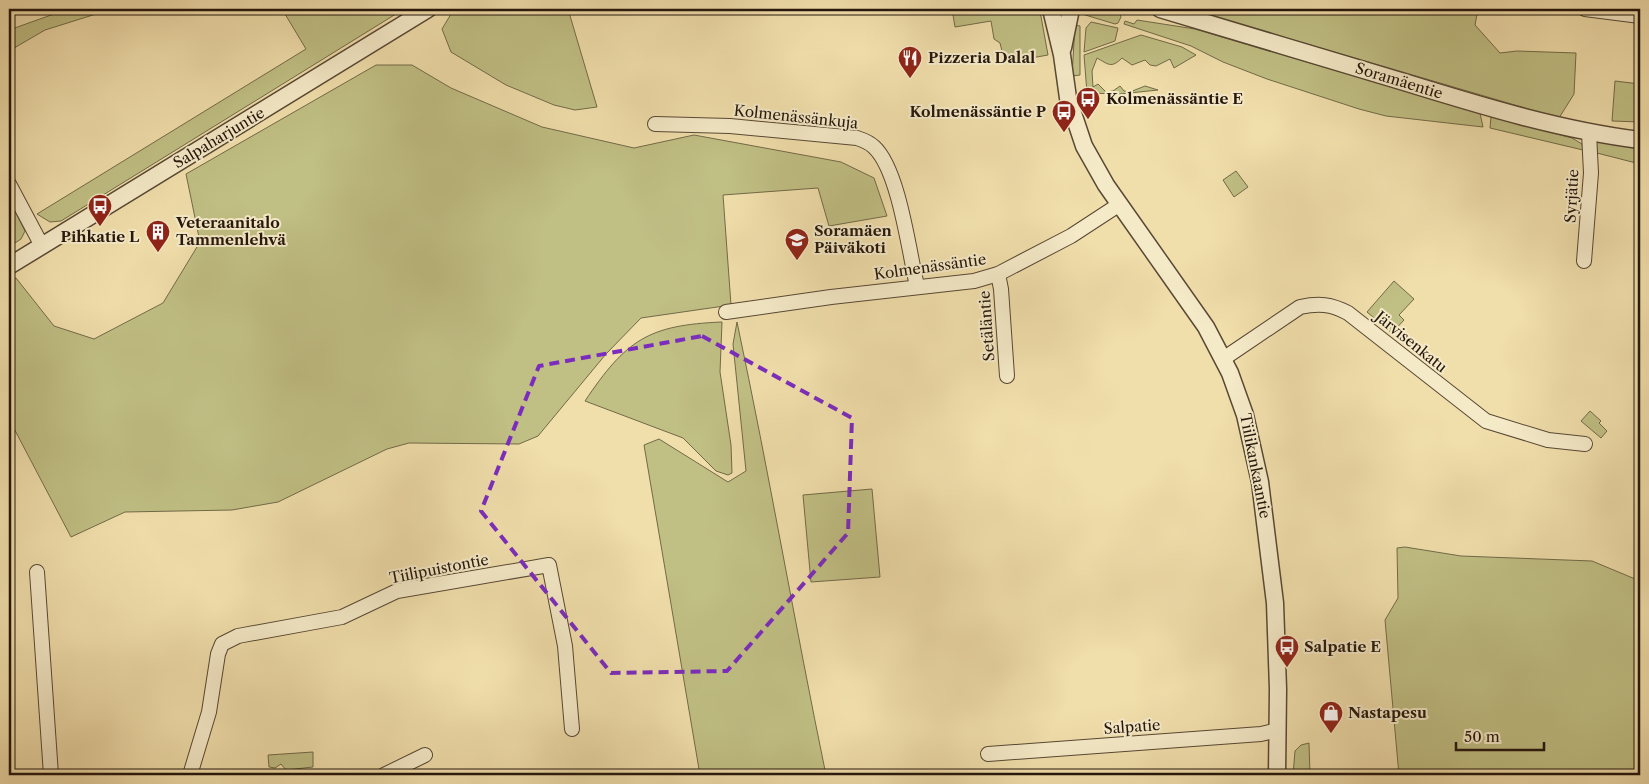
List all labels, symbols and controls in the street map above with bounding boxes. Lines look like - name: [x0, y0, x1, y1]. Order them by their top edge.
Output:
- restaurant icon: Pizzeria Dalal: [897, 45, 923, 79]
- place label: Pizzeria Dalal: [928, 48, 1035, 67]
- street label: Soramäentie: [1353, 58, 1445, 103]
- bus stop icon: Kolmenässäntie E: [1075, 86, 1101, 120]
- place label: Kolmenässäntie E: [1106, 89, 1243, 108]
- bus stop icon: Kolmenässäntie P: [1051, 99, 1077, 133]
- street label: Kolmenässänkuja: [733, 101, 859, 132]
- place label: Kolmenässäntie P: [909, 102, 1046, 121]
- street label: Salpaharjuntie: [170, 103, 268, 172]
- street label: Syrjätie: [1561, 169, 1582, 223]
- bus stop icon: Pihkatie L: [87, 193, 113, 227]
- place label: Veteraanitalo Tammenlehvä: [175, 213, 286, 249]
- building icon: Veteraanitalo Tammenlehvä: [145, 219, 171, 253]
- place label: Soramäen Päiväkoti: [814, 221, 893, 257]
- place label: Pihkatie L: [61, 227, 140, 246]
- school or university icon: Soramäen Päiväkoti: [784, 227, 810, 261]
- street label: Kolmenässäntie: [873, 249, 987, 284]
- street label: Setäläntie: [975, 290, 998, 362]
- street label: Järvisenkatu: [1370, 306, 1451, 376]
- street label: Tiilikankaantie: [1236, 412, 1275, 520]
- street label: Tiilipuistontie: [388, 550, 490, 587]
- bus stop icon: Salpatie E: [1274, 634, 1300, 668]
- place label: Salpatie E: [1304, 637, 1381, 656]
- shop icon: Nastapesu: [1318, 700, 1344, 734]
- place label: Nastapesu: [1348, 703, 1427, 722]
- street label: Salpatie: [1103, 715, 1161, 738]
- scale bar: [1456, 719, 1544, 751]
- text: 50 m: [1464, 727, 1500, 746]

